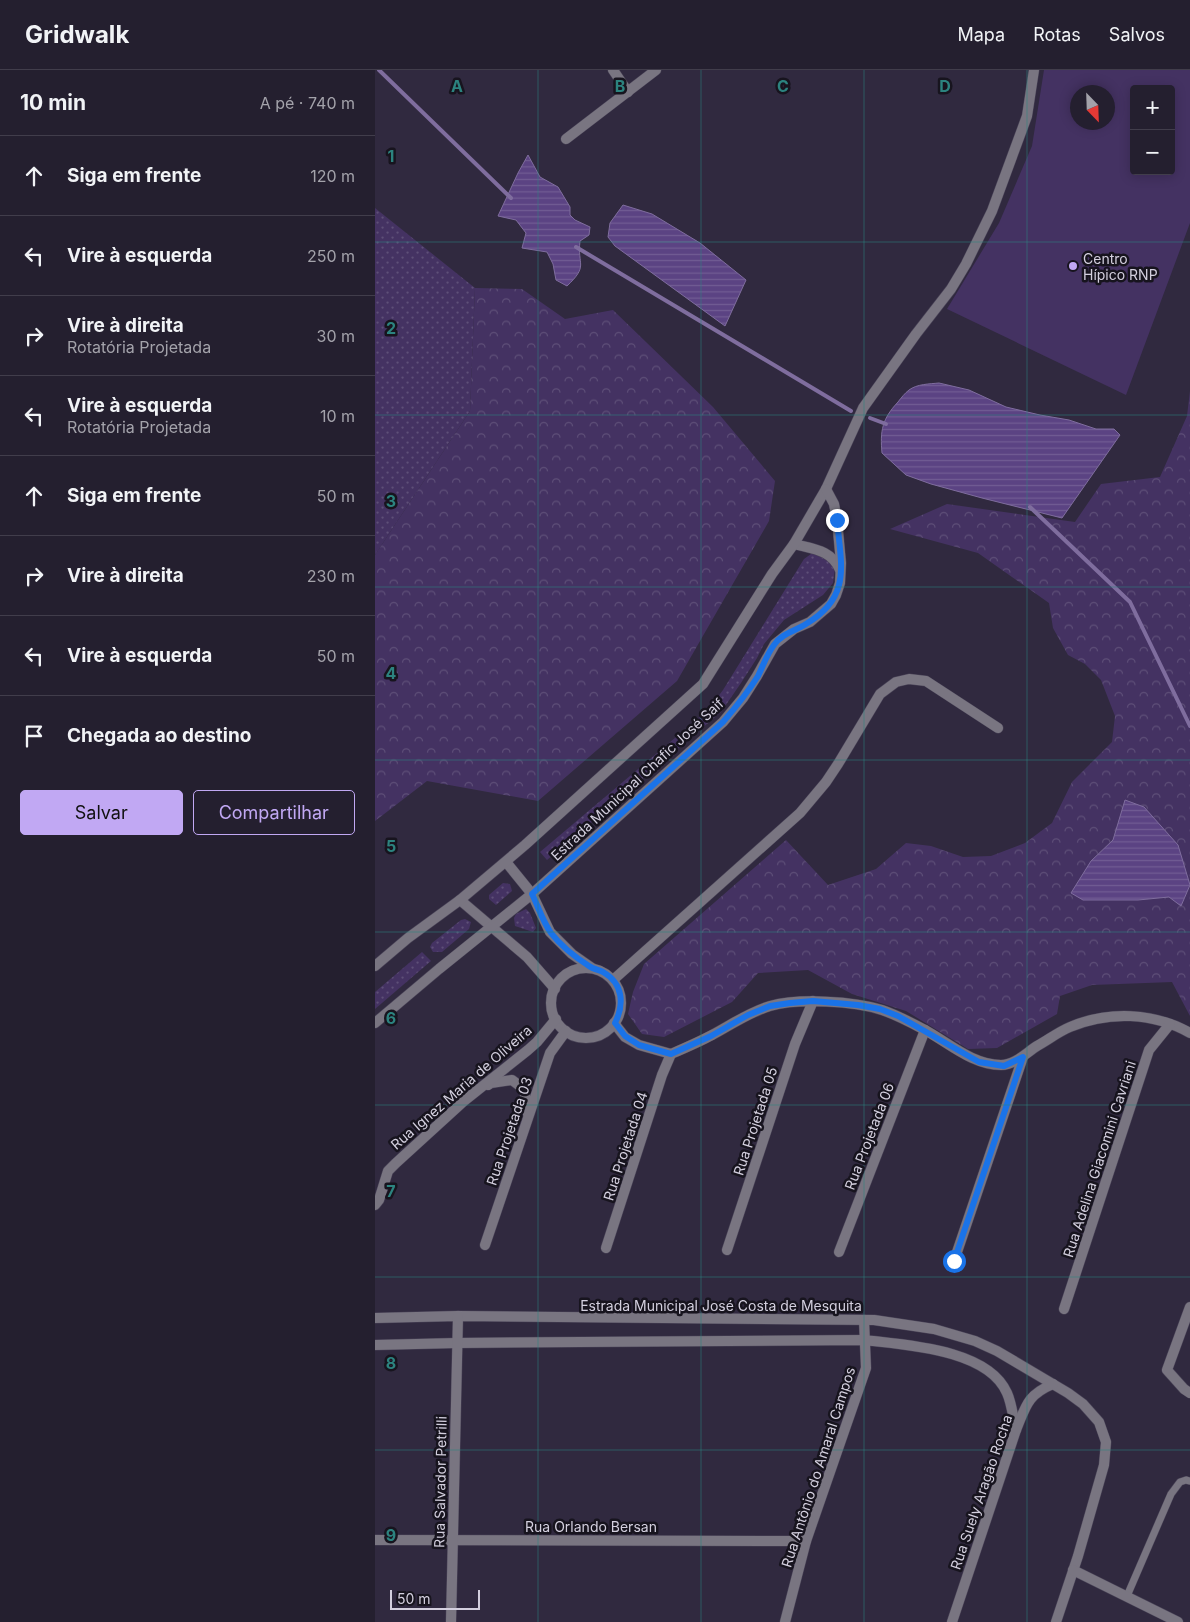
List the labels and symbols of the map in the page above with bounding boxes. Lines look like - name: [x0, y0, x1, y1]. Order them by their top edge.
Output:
- text: A: [451, 76, 463, 96]
- text: B: [615, 76, 625, 96]
- text: C: [777, 76, 789, 96]
- text: D: [939, 76, 951, 96]
- north arrow: [1070, 85, 1115, 130]
- text: 1: [388, 146, 394, 166]
- place label: Centro Hípico RNP: [1083, 250, 1158, 283]
- marker: Centro Hípico RNP: [1067, 260, 1079, 272]
- text: 2: [386, 318, 396, 338]
- text: 3: [386, 491, 396, 511]
- route end: [826, 509, 849, 532]
- text: 4: [386, 663, 397, 683]
- street label: Estrada Municipal Chafic José Saif: [547, 694, 727, 864]
- text: 5: [386, 836, 396, 856]
- text: 6: [386, 1008, 396, 1028]
- street label: Rua Ignez Maria de Oliveira: [387, 1021, 535, 1153]
- street label: Rua Adelina Giacomini Cavriani: [1059, 1058, 1139, 1260]
- street label: Rua Projetada 05: [729, 1065, 781, 1177]
- street label: Rua Projetada 03: [483, 1075, 535, 1187]
- street label: Rua Projetada 06: [841, 1080, 897, 1192]
- street label: Rua Projetada 04: [599, 1089, 651, 1203]
- text: 7: [386, 1181, 396, 1201]
- route start: [943, 1250, 966, 1273]
- street label: Estrada Municipal José Costa de Mesquita: [580, 1297, 862, 1314]
- text: 8: [386, 1353, 396, 1373]
- street label: Rua Antônio do Amaral Campos: [778, 1365, 858, 1569]
- street label: Rua Suely Aragão Rocha: [946, 1412, 1016, 1572]
- street label: Rua Salvador Petrilli: [430, 1416, 450, 1548]
- street label: Rua Orlando Bersan: [525, 1518, 657, 1535]
- text: 9: [386, 1525, 396, 1545]
- scale bar: [390, 1587, 480, 1610]

